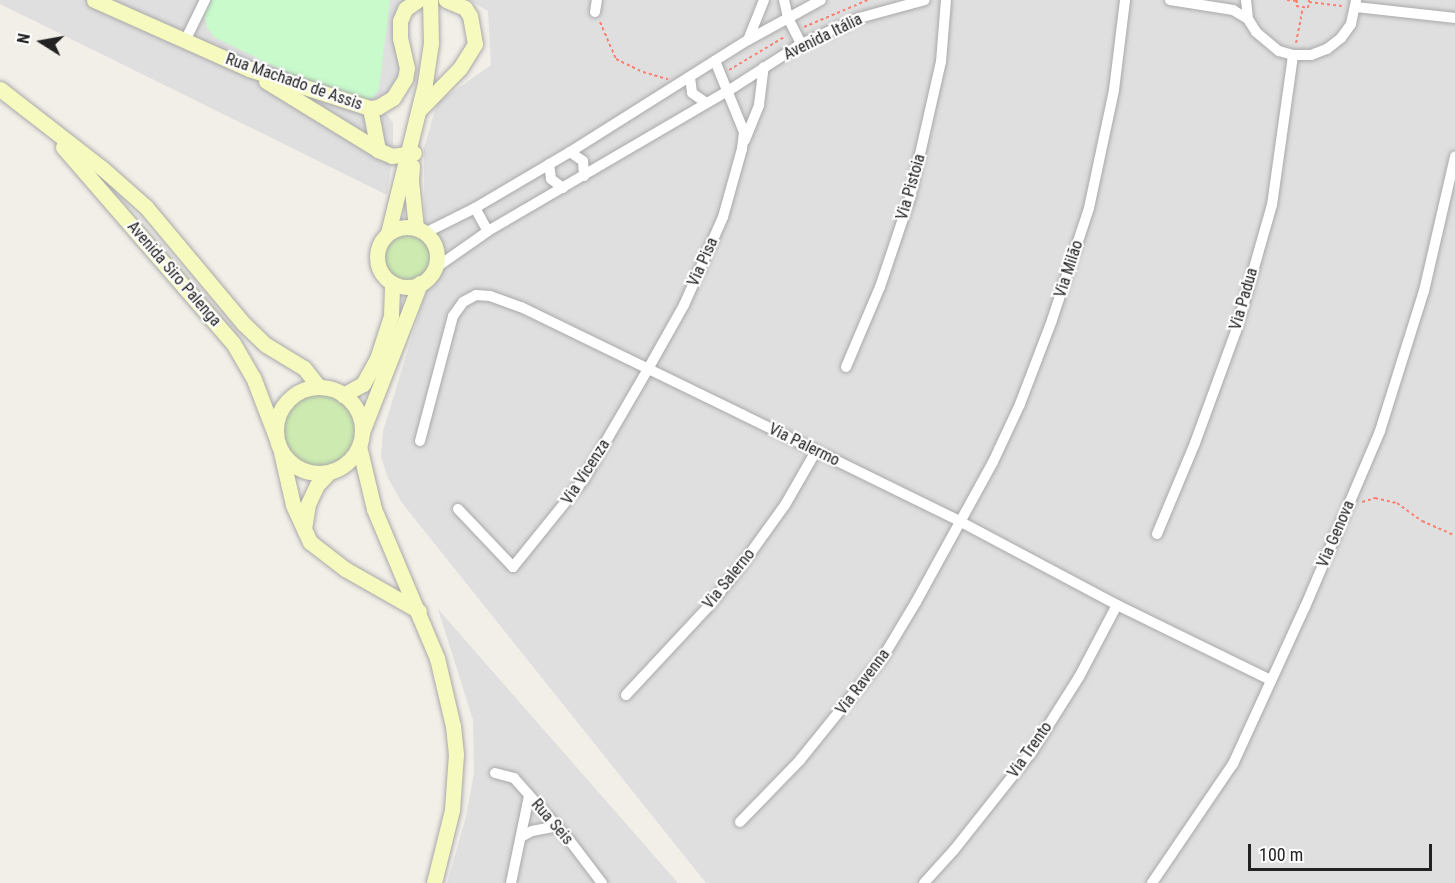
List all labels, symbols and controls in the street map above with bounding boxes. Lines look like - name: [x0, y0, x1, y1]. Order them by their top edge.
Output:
- street label: Avenida Itália: [781, 10, 865, 64]
- north arrow: [12, 12, 72, 72]
- text: N: [14, 32, 34, 45]
- street label: Rua Machado de Assis: [223, 50, 365, 114]
- street label: Via Pistoia: [892, 152, 930, 222]
- street label: Avenida Siro Palenga: [123, 217, 225, 331]
- street label: Via Pisa: [684, 235, 722, 289]
- street label: Via Milão: [1051, 238, 1087, 300]
- street label: Via Padua: [1226, 266, 1262, 332]
- street label: Via Palermo: [765, 420, 843, 470]
- street label: Via Vicenza: [558, 436, 614, 508]
- street label: Via Genova: [1313, 498, 1359, 570]
- street label: Via Salerno: [699, 545, 759, 613]
- street label: Via Ravenna: [832, 645, 894, 719]
- street label: Via Trento: [1004, 718, 1056, 782]
- street label: Rua Seis: [527, 795, 577, 849]
- scale bar: [1251, 832, 1436, 870]
- text: 100 m: [1259, 844, 1303, 865]

